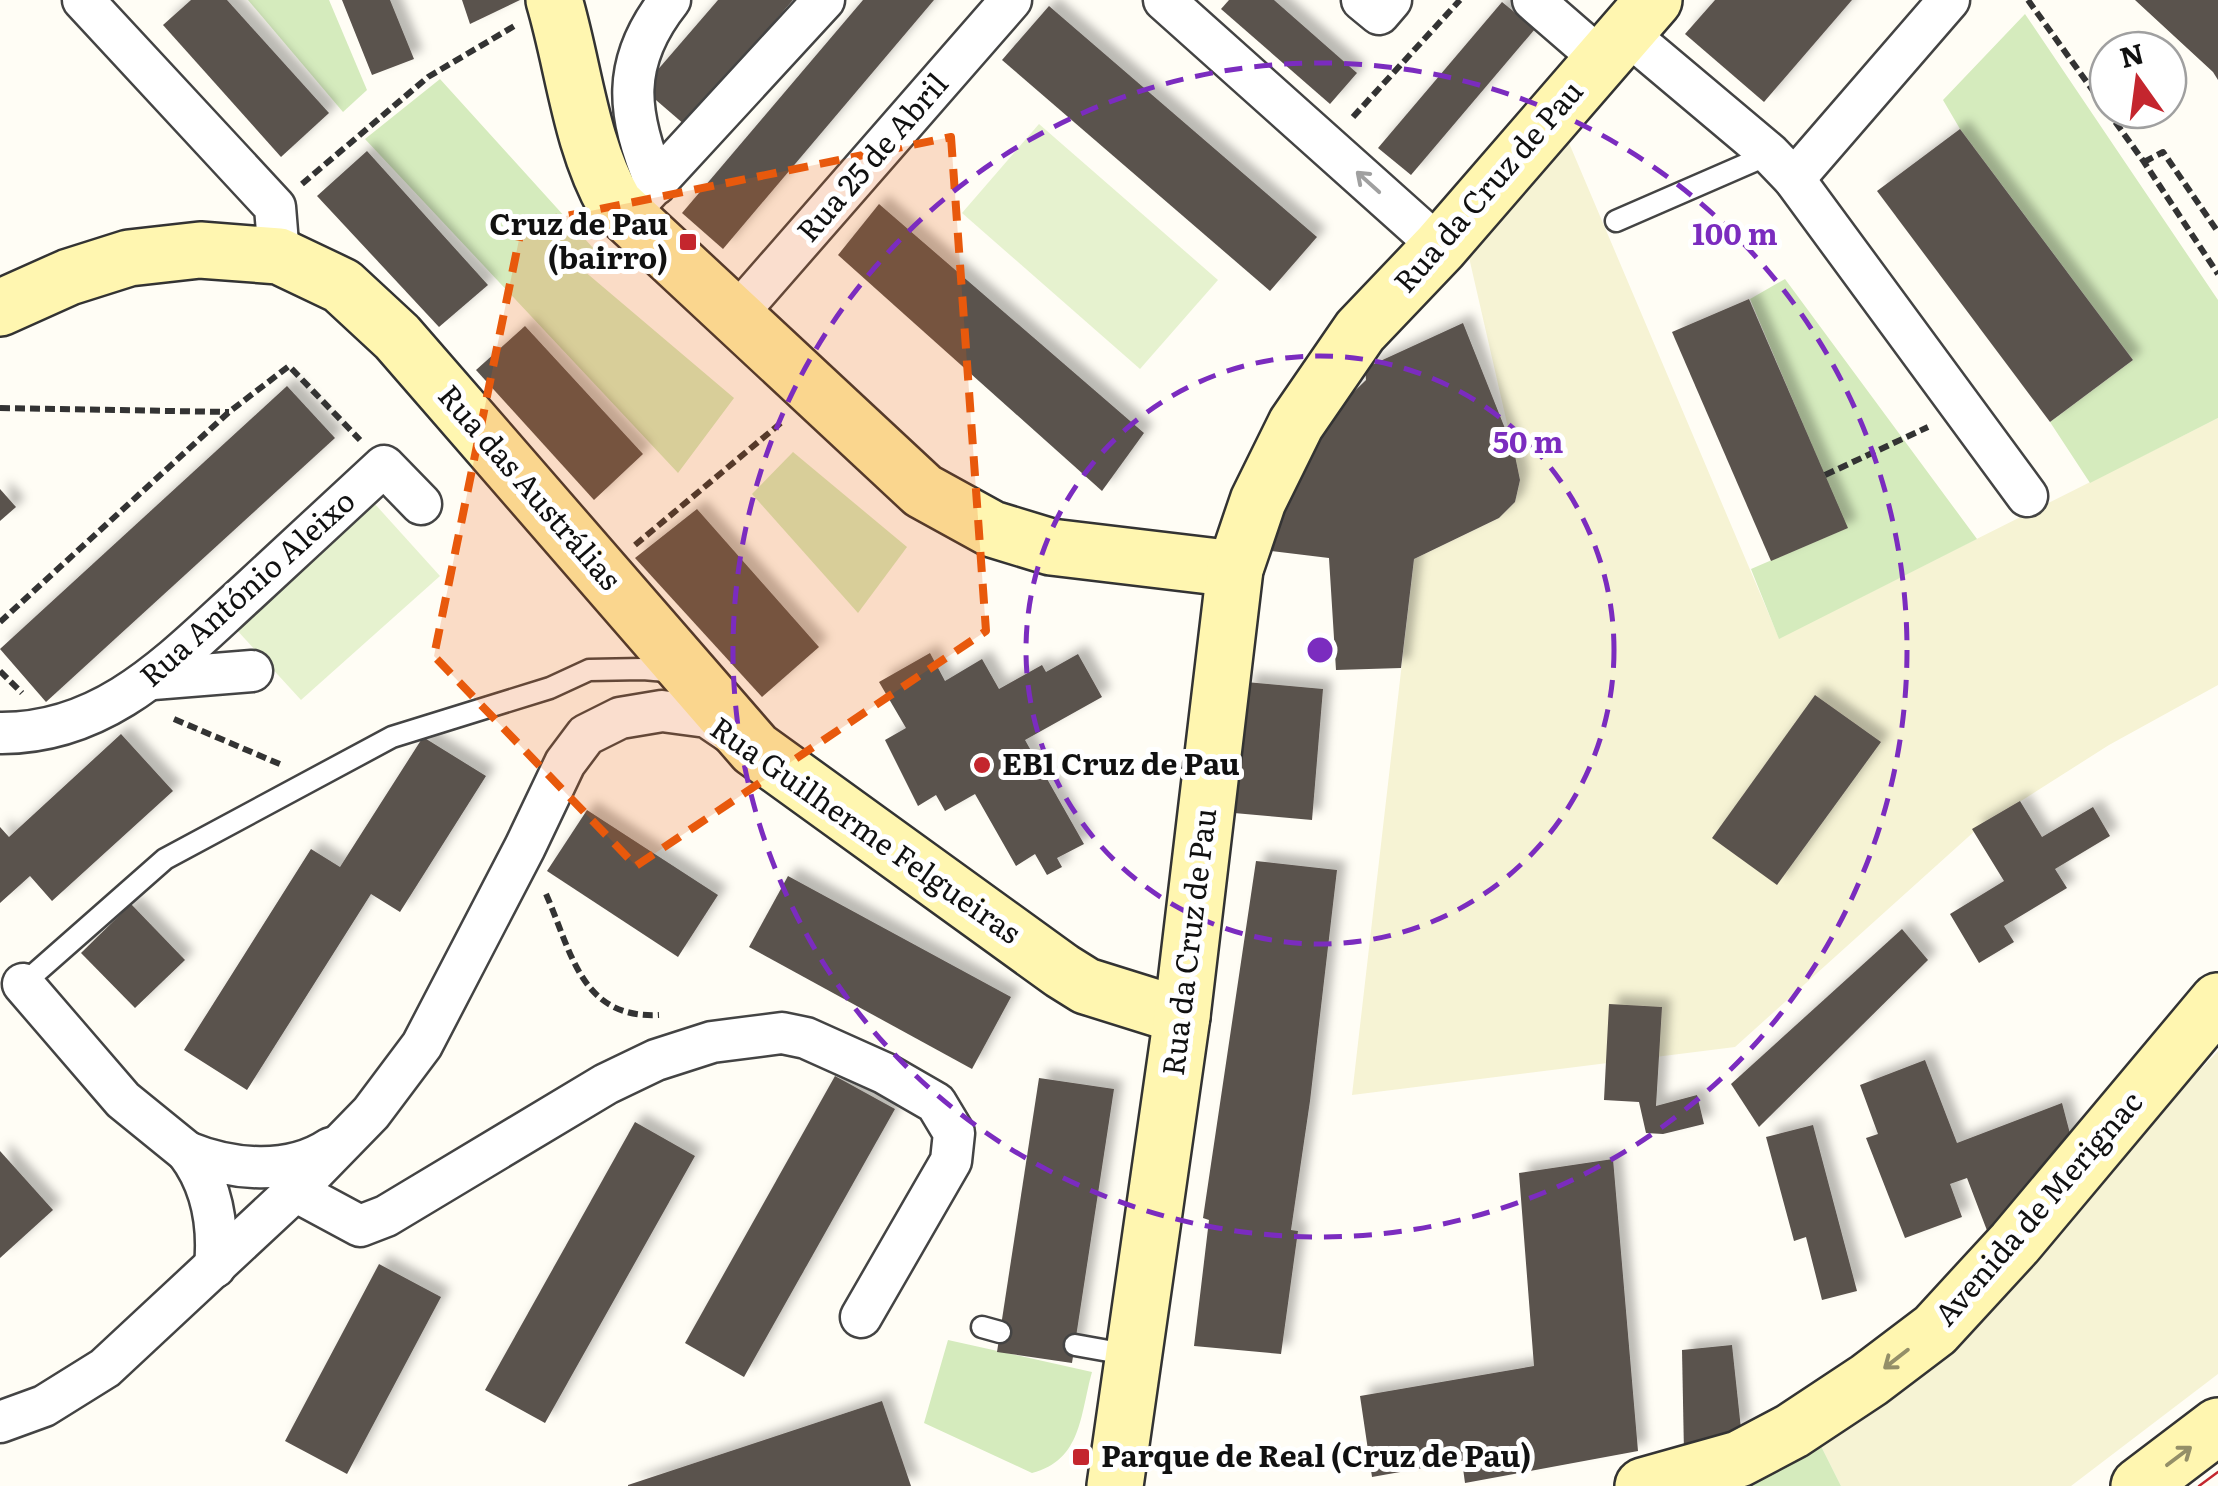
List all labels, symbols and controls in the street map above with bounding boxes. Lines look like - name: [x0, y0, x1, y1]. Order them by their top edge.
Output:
- north arrow: [2088, 30, 2188, 130]
- text: N: [2115, 31, 2148, 77]
- street label: Rua 25 de Abril: [785, 62, 957, 250]
- street label: Rua da Cruz de Pau: [1382, 69, 1592, 301]
- one-way arrow: [1356, 171, 1381, 194]
- place label: Cruz de Pau (bairro): [489, 200, 668, 278]
- text: 100 m: [1692, 210, 1778, 254]
- marker: Cruz de Pau (bairro): [677, 231, 699, 253]
- street label: Rua das Austrálias: [429, 374, 633, 599]
- text: 50 m: [1493, 418, 1563, 462]
- street label: Rua António Aleixo: [129, 478, 363, 696]
- centre of rings: [1302, 632, 1338, 668]
- street label: Rua Guilherme Felgueiras: [702, 704, 1031, 953]
- place label: EB1 Cruz de Pau: [1002, 740, 1240, 784]
- marker: EB1 Cruz de Pau: [971, 754, 993, 776]
- street label: Rua da Cruz de Pau: [1149, 805, 1225, 1078]
- street label: Avenida de Merignac: [1922, 1080, 2151, 1334]
- one-way arrow: [1884, 1348, 1910, 1370]
- place label: Parque de Real (Cruz de Pau): [1101, 1432, 1531, 1476]
- one-way arrow: [2165, 1445, 2191, 1467]
- marker: Parque de Real (Cruz de Pau): [1070, 1446, 1092, 1468]

